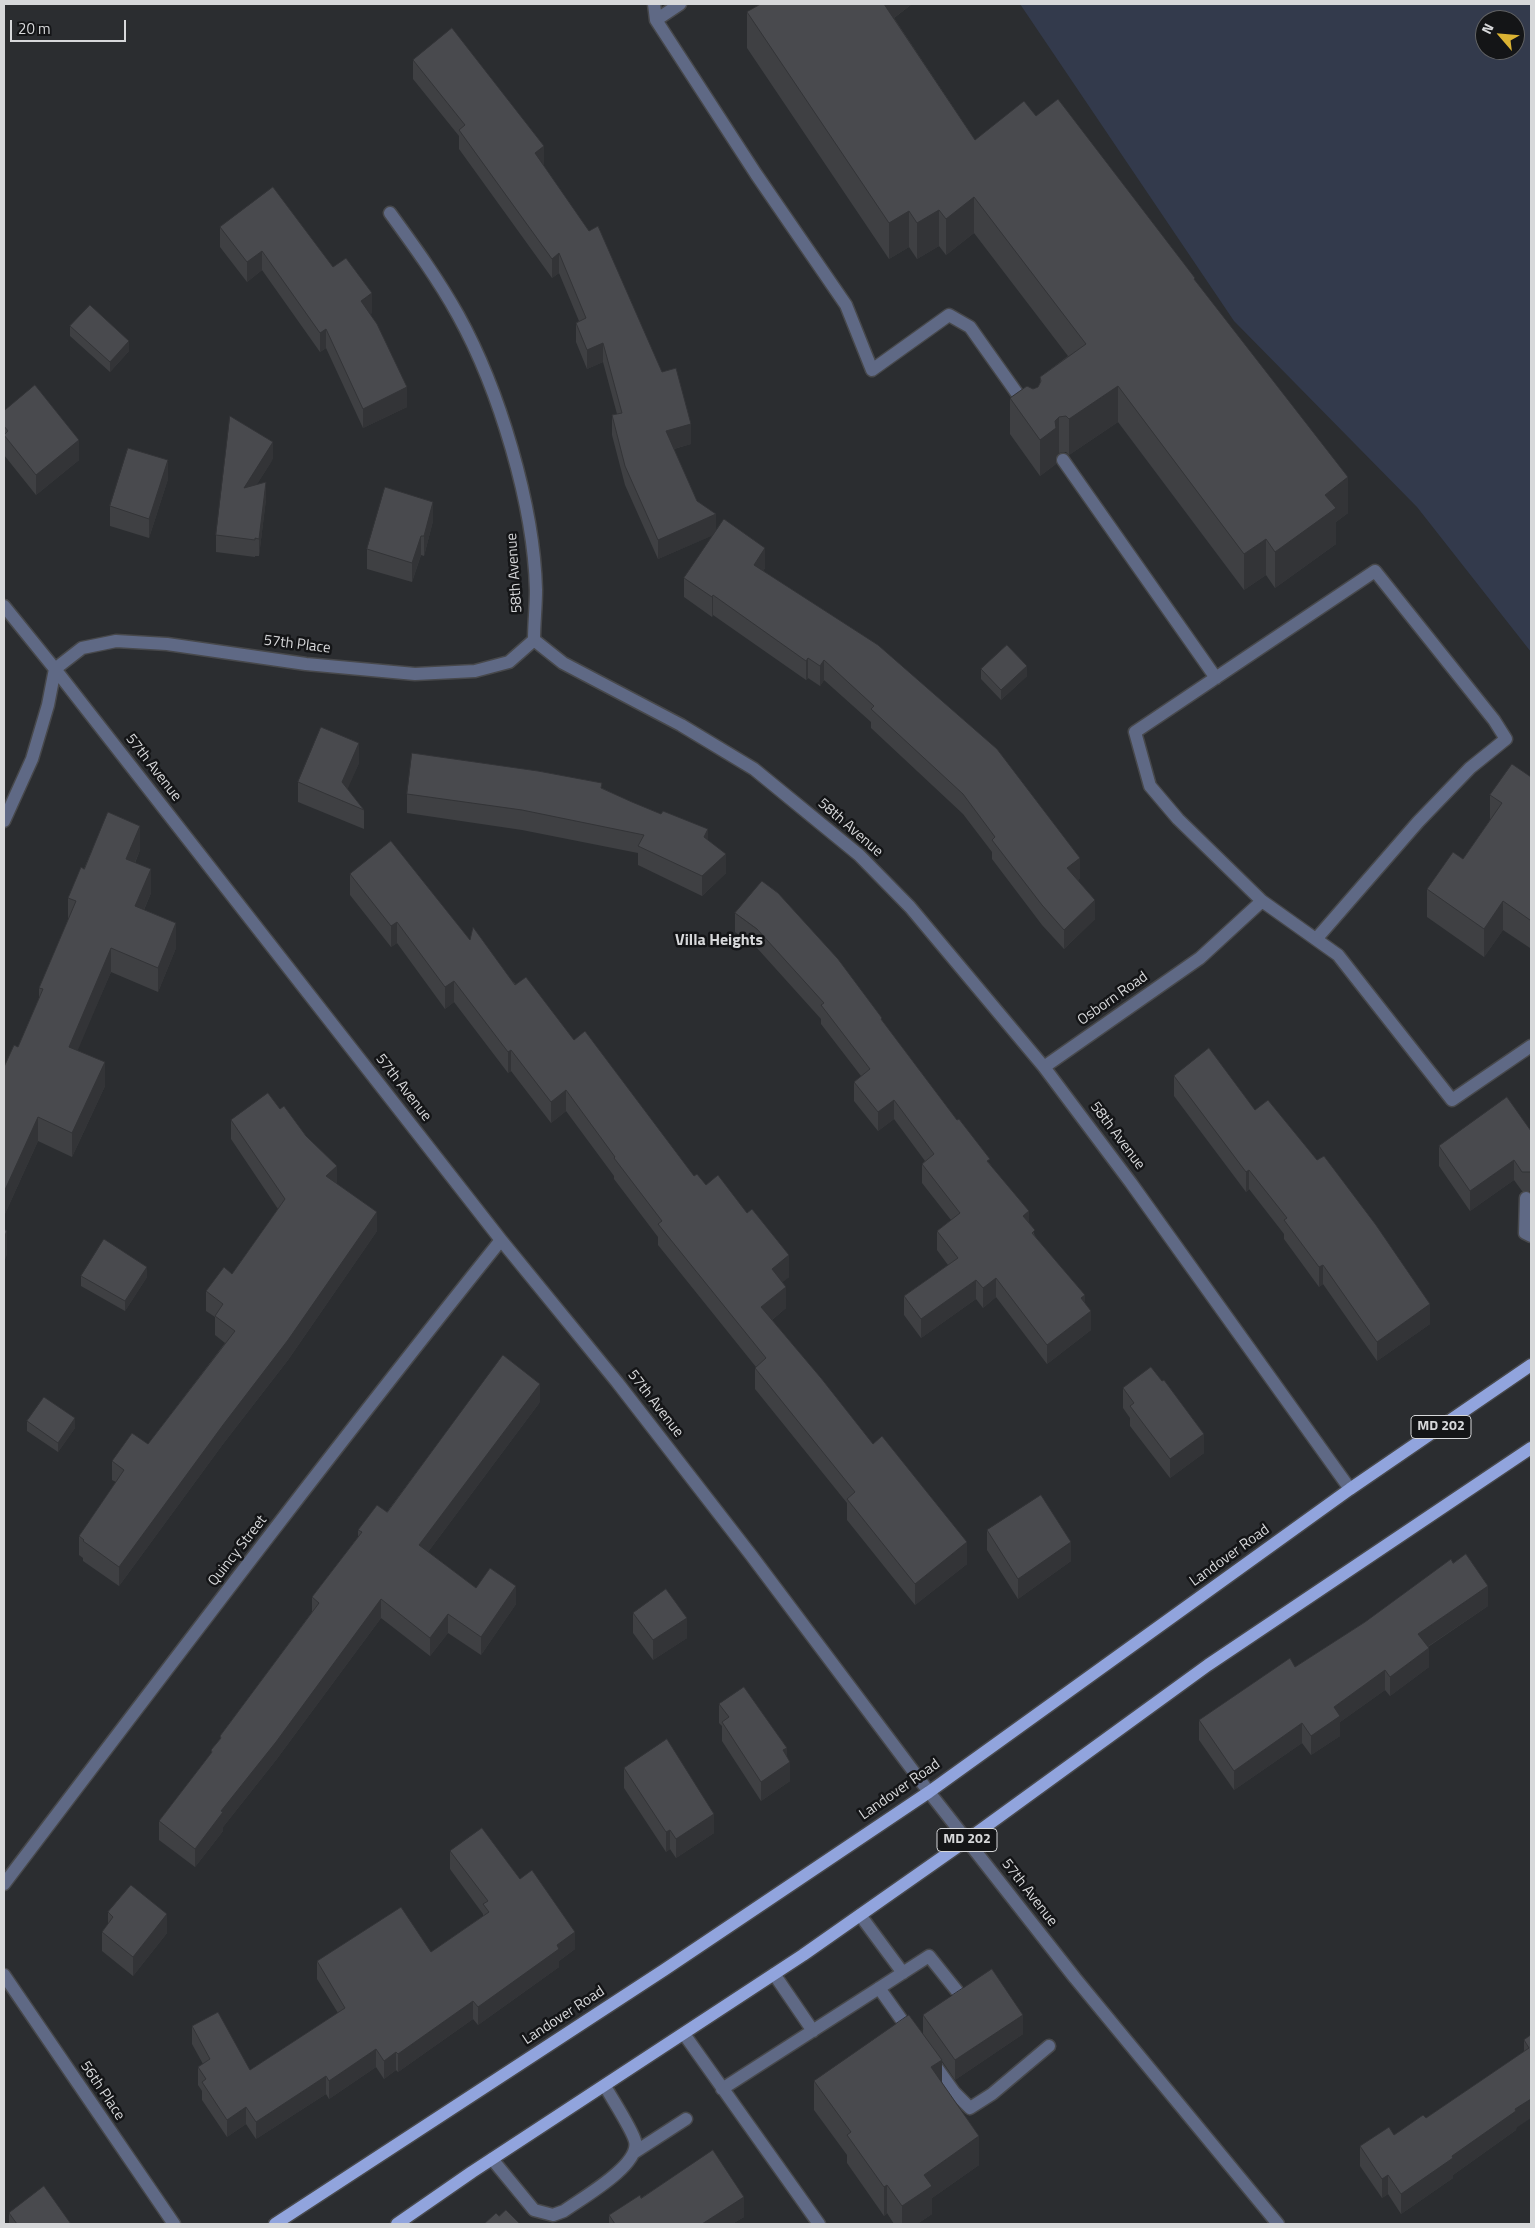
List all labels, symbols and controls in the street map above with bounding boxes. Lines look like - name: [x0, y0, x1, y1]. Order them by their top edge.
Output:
- scale bar: [12, 10, 129, 42]
- north arrow: [1475, 10, 1525, 60]
- text: 20 m: [18, 17, 51, 40]
- text: N: [1476, 19, 1499, 38]
- street label: 58th Avenue: [503, 532, 527, 614]
- street label: 57th Place: [262, 632, 332, 658]
- street label: 57th Avenue: [121, 731, 185, 805]
- street label: 58th Avenue: [814, 795, 886, 861]
- district label: Villa Heights: [675, 931, 763, 951]
- street label: Osborn Road: [1074, 968, 1152, 1030]
- street label: 57th Avenue: [371, 1051, 435, 1125]
- street label: 58th Avenue: [1086, 1099, 1148, 1173]
- street label: 57th Avenue: [623, 1367, 687, 1441]
- road number: MD 202: [1411, 1415, 1471, 1438]
- street label: Quincy Street: [205, 1512, 271, 1590]
- street label: Landover Road: [1187, 1521, 1273, 1591]
- street label: Landover Road: [856, 1756, 944, 1824]
- road number: MD 202: [937, 1828, 997, 1852]
- street label: 57th Avenue: [997, 1856, 1061, 1930]
- street label: Landover Road: [520, 1983, 608, 2049]
- street label: 56th Place: [76, 2058, 128, 2124]

